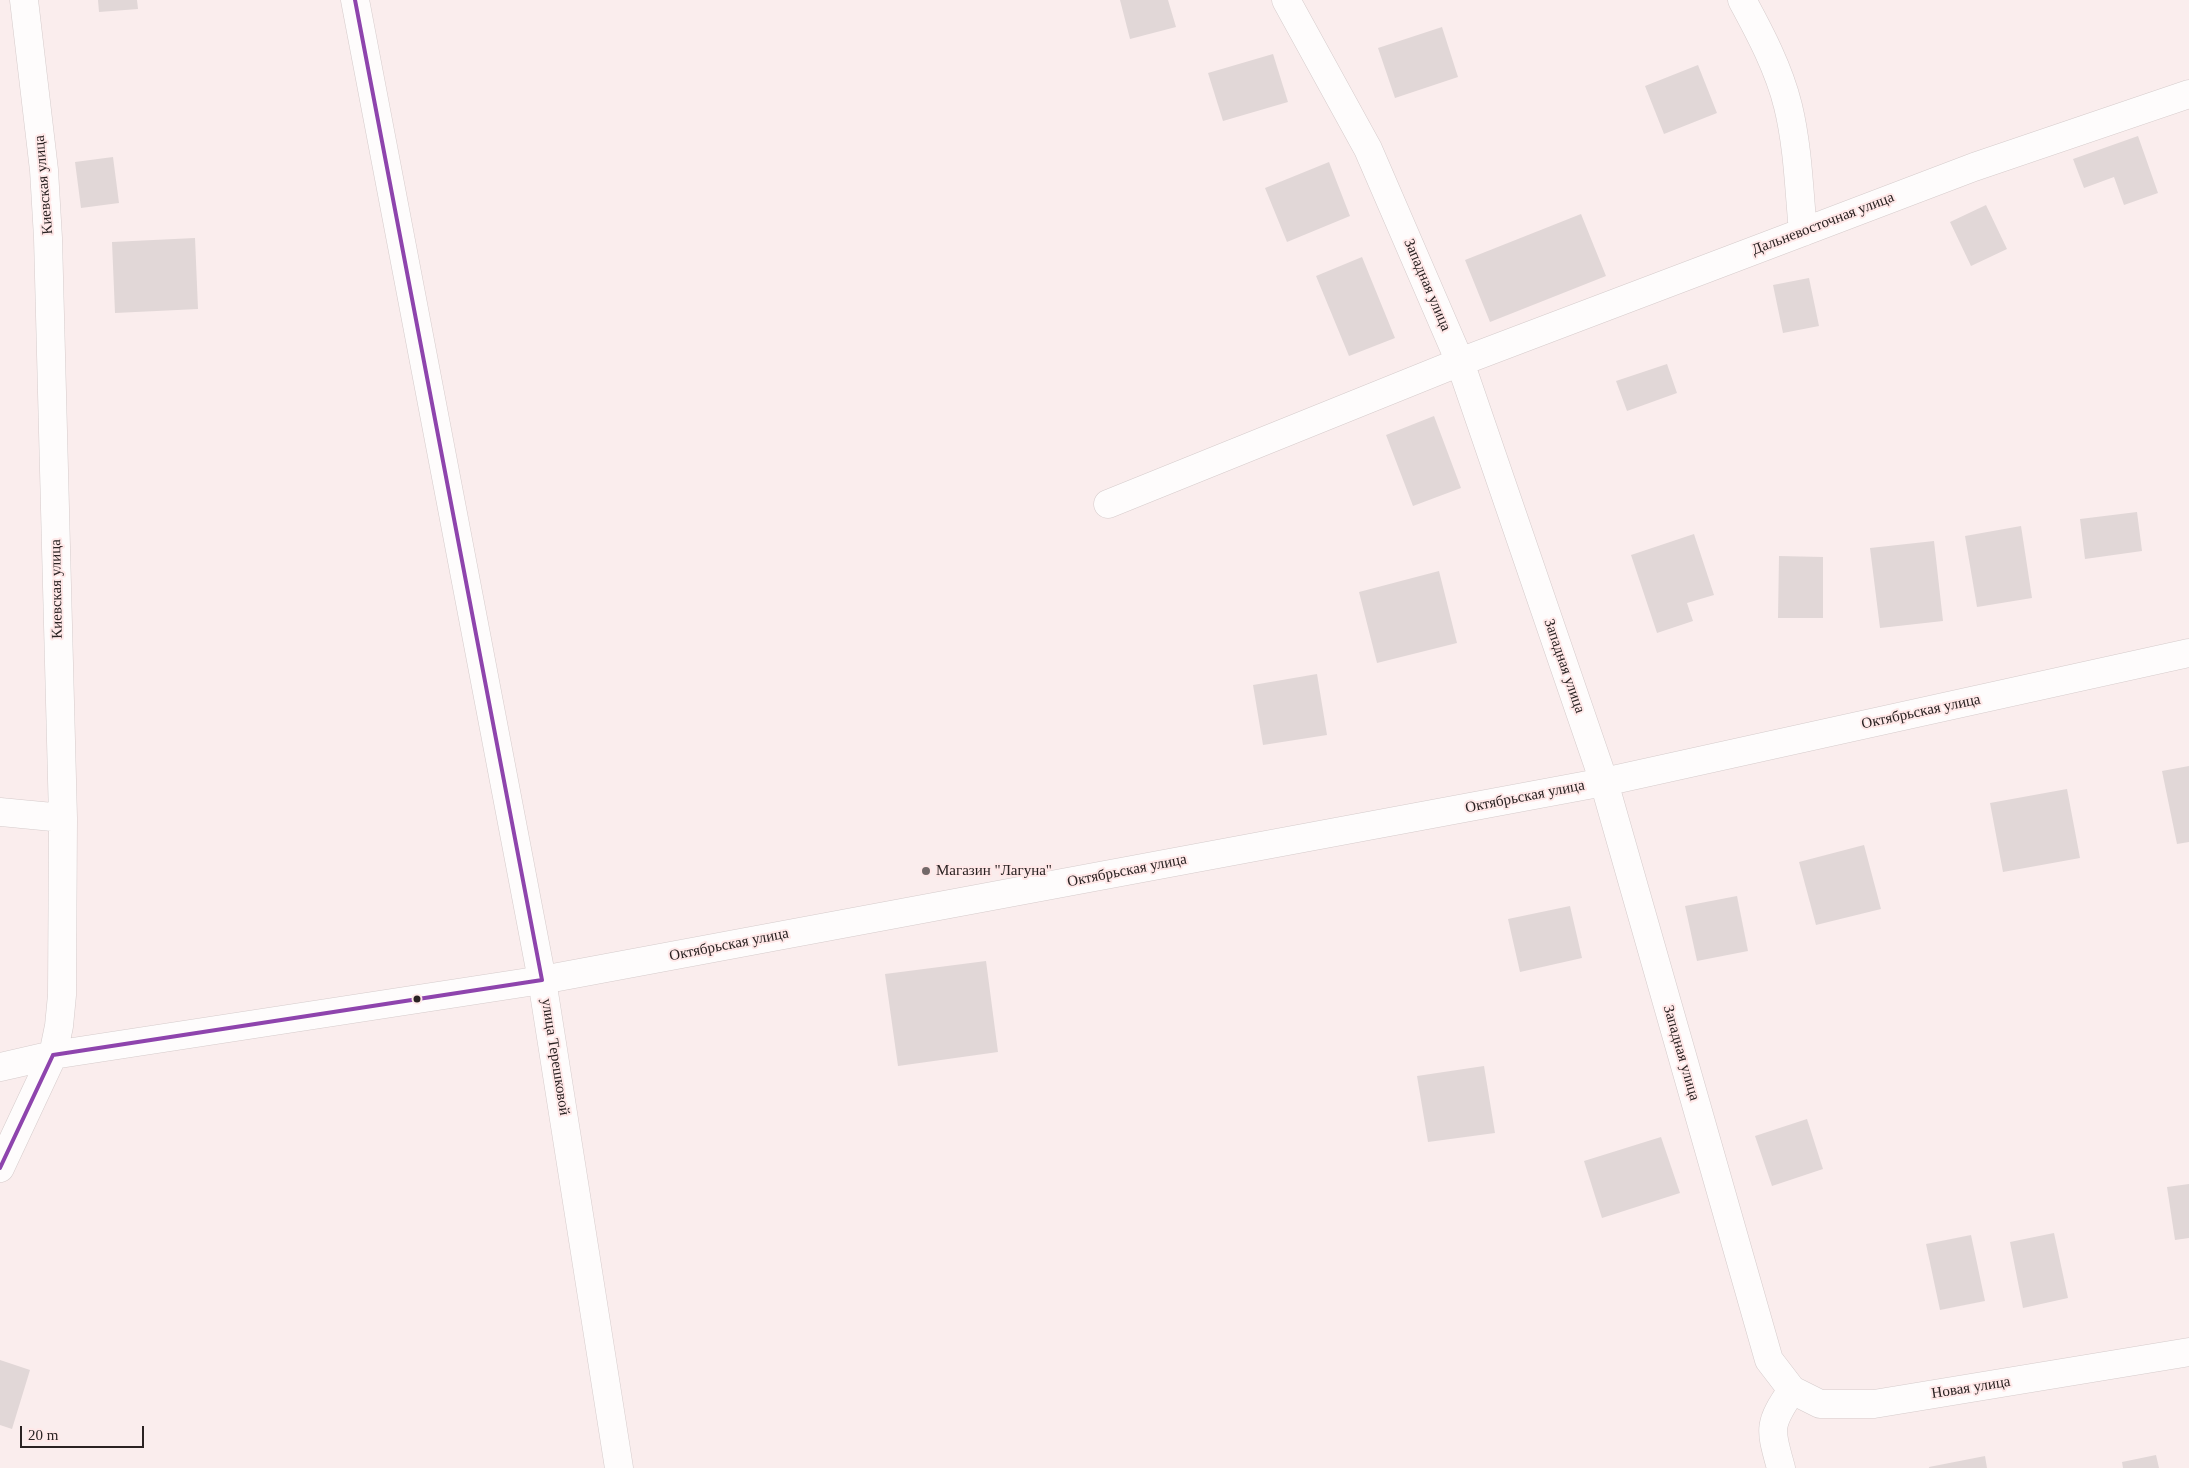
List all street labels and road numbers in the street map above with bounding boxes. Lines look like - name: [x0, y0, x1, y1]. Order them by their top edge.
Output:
- street label: Киевская улица: [31, 135, 57, 235]
- street label: Дальневосточная улица: [1749, 189, 1897, 259]
- street label: Западная улица: [1399, 236, 1455, 334]
- street label: Киевская улица: [47, 539, 67, 639]
- street label: Западная улица: [1539, 616, 1589, 716]
- street label: Октябрьская улица: [1860, 691, 1982, 733]
- street label: Октябрьская улица: [1464, 777, 1586, 817]
- street label: Октябрьская улица: [1066, 851, 1188, 891]
- street label: Октябрьская улица: [668, 925, 790, 965]
- street label: улица Терешковой: [537, 997, 573, 1117]
- street label: Западная улица: [1659, 1003, 1703, 1103]
- street label: Новая улица: [1930, 1373, 2012, 1403]

